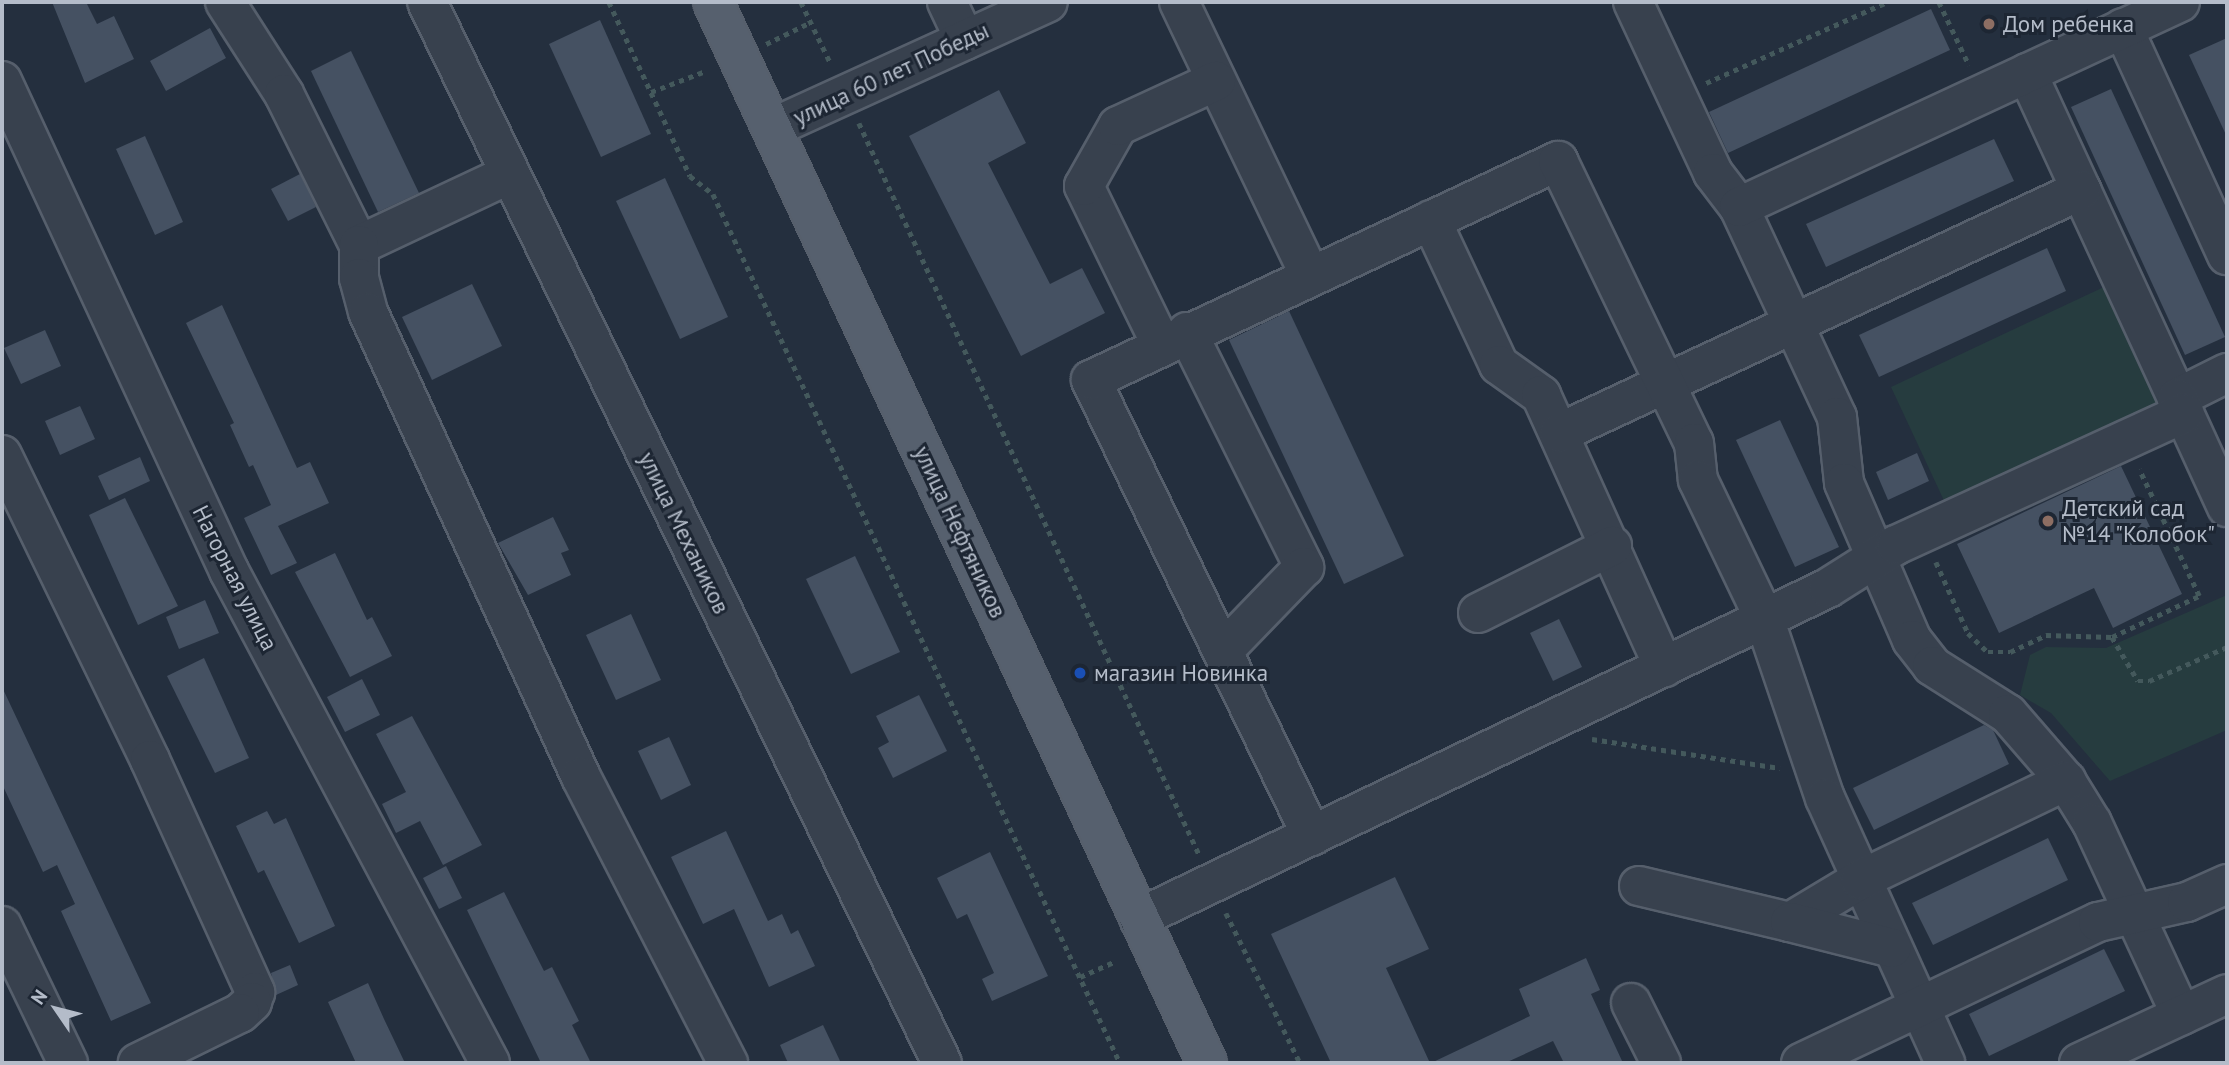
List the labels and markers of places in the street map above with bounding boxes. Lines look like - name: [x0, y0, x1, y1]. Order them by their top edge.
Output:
- place label: Дом ребенка: [2003, 10, 2134, 38]
- marker: Дом ребенка: [1981, 16, 1997, 32]
- place label: Детский сад №14 "Колобок": [2062, 494, 2216, 548]
- marker: Детский сад №14 "Колобок": [2040, 513, 2056, 529]
- place label: магазин Новинка: [1094, 659, 1268, 687]
- marker: магазин Новинка: [1072, 665, 1088, 681]

